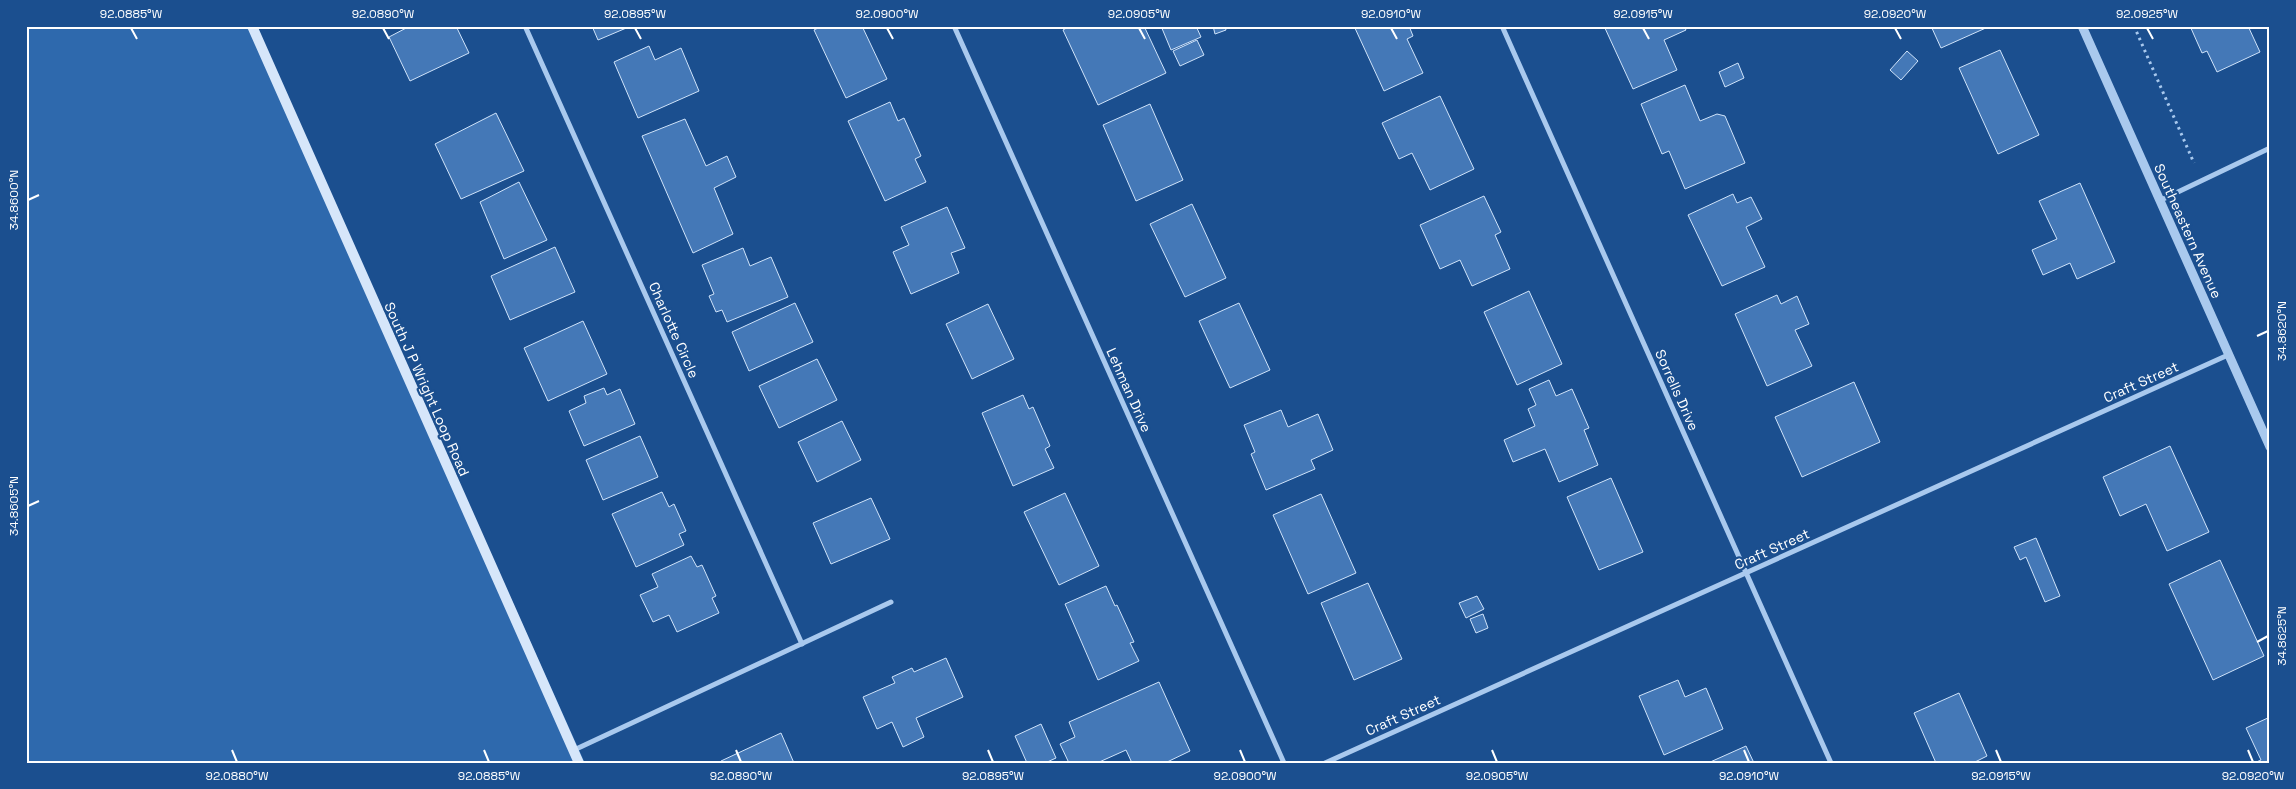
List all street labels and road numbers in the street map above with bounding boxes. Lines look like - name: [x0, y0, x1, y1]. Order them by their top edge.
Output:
- street label: Southeastern Avenue: [2150, 161, 2226, 301]
- street label: Charlotte Circle: [645, 279, 703, 381]
- street label: South J P Wright Loop Road: [380, 299, 474, 479]
- street label: Lehman Drive: [1102, 345, 1156, 435]
- street label: Sorrells Drive: [1651, 347, 1703, 433]
- street label: Craft Street: [2101, 357, 2181, 407]
- street label: Craft Street: [1732, 524, 1812, 574]
- street label: Craft Street: [1363, 690, 1443, 740]

